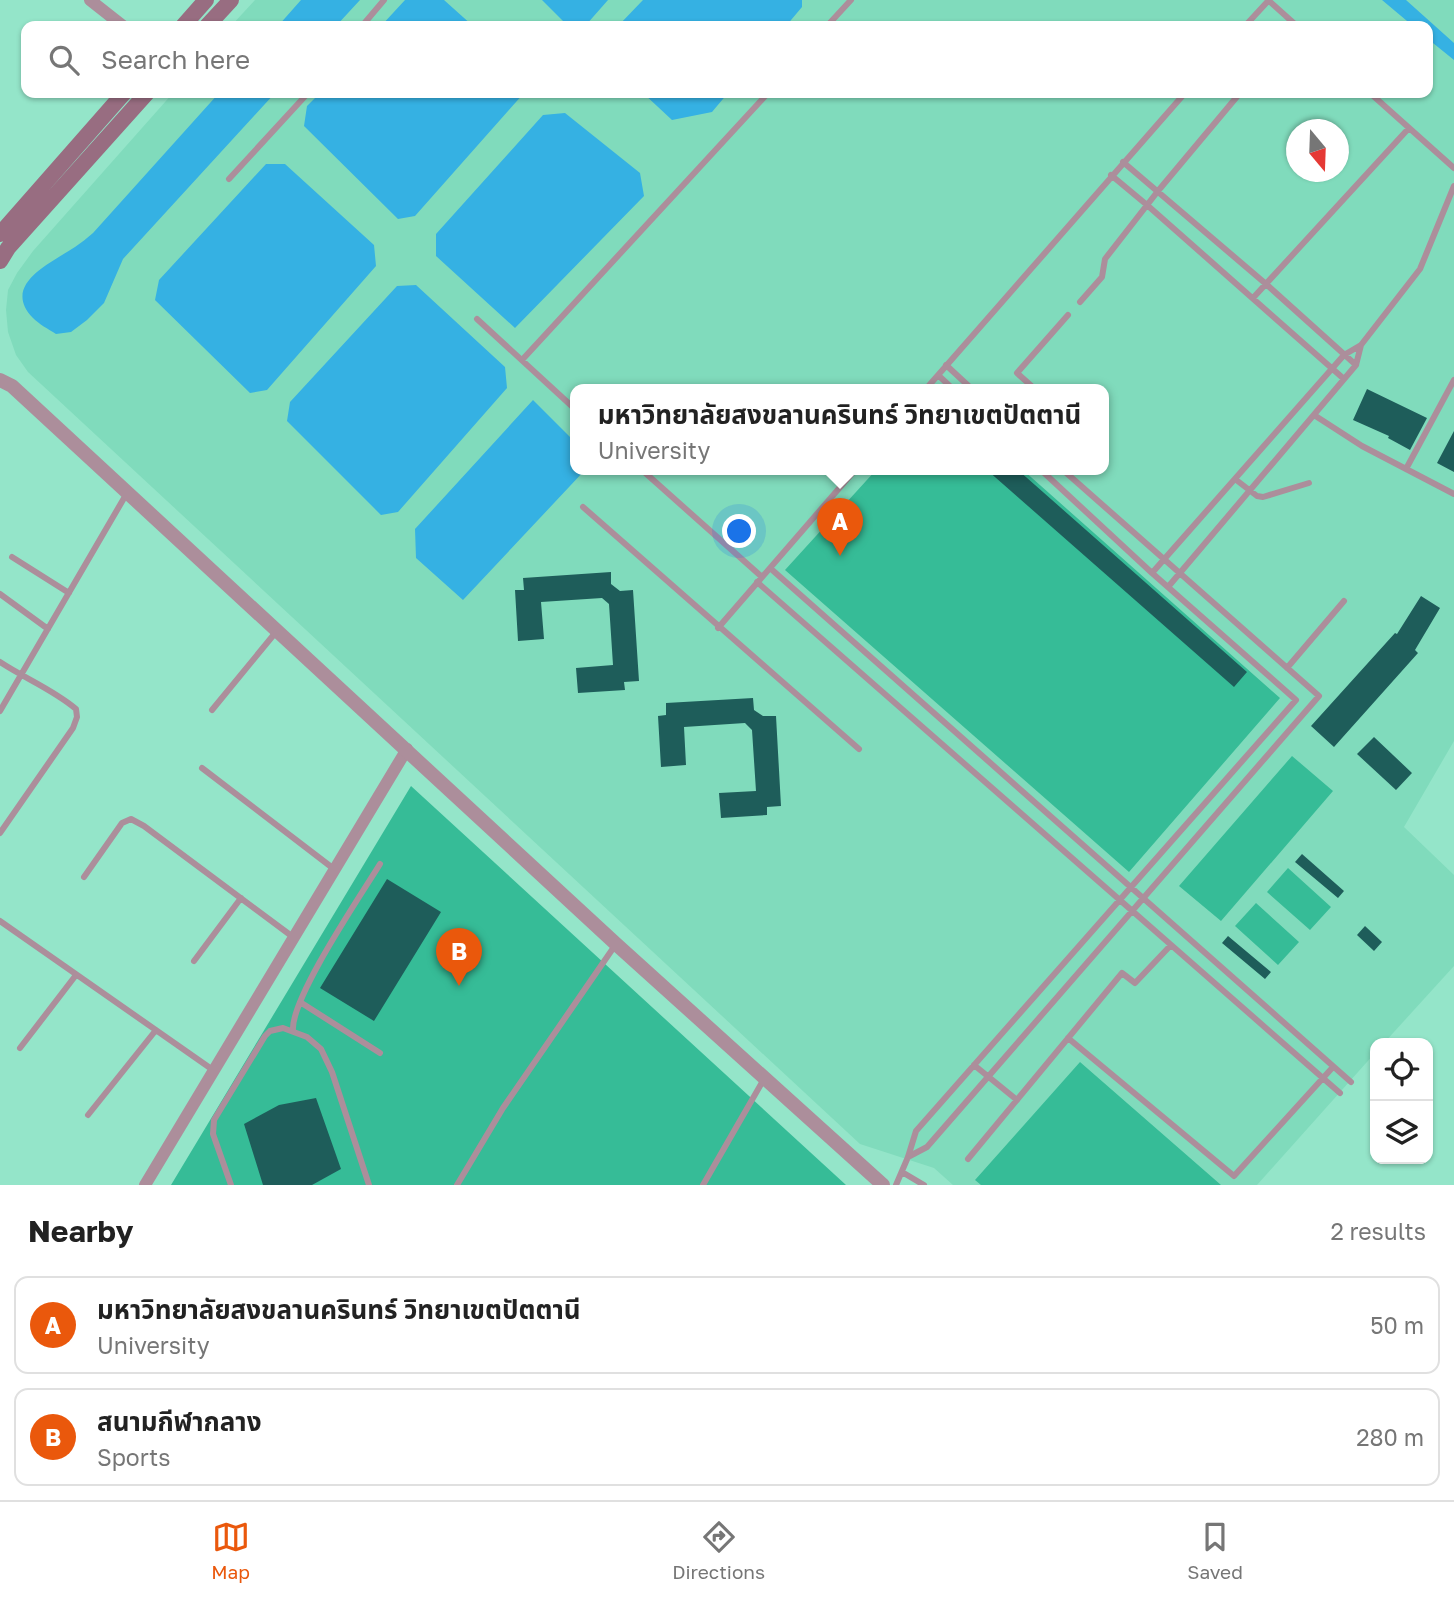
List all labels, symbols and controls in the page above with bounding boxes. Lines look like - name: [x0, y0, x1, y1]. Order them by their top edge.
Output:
- search box: [21, 21, 1433, 98]
- icon: search: [45, 41, 83, 79]
- text: Search here: [101, 44, 250, 75]
- north arrow: [1286, 119, 1349, 182]
- popup: [570, 384, 1109, 475]
- text: มหาวิทยาลัยสงขลานครินทร์ วิทยาเขตปัตตานี: [598, 399, 1081, 430]
- text: University: [598, 436, 710, 464]
- pin: A: [817, 498, 863, 556]
- your location: [722, 514, 756, 548]
- pin: B: [436, 928, 482, 986]
- map controls: [1370, 1038, 1433, 1164]
- button: locate: [1370, 1038, 1433, 1101]
- button: layers: [1370, 1101, 1433, 1164]
- text: Nearby: [28, 1213, 133, 1249]
- text: 2 results: [1330, 1217, 1426, 1245]
- text: มหาวิทยาลัยสงขลานครินทร์ วิทยาเขตปัตตานี: [97, 1294, 581, 1325]
- text: A: [45, 1311, 61, 1339]
- text: 50 m: [1370, 1311, 1424, 1339]
- text: University: [97, 1331, 210, 1359]
- text: สนามกีฬากลาง: [97, 1406, 261, 1437]
- text: B: [45, 1423, 61, 1451]
- text: 280 m: [1356, 1423, 1424, 1451]
- text: Sports: [97, 1443, 171, 1471]
- tab: Map: [211, 1518, 250, 1583]
- tab: Directions: [672, 1518, 765, 1583]
- tab: Saved: [1187, 1518, 1243, 1583]

